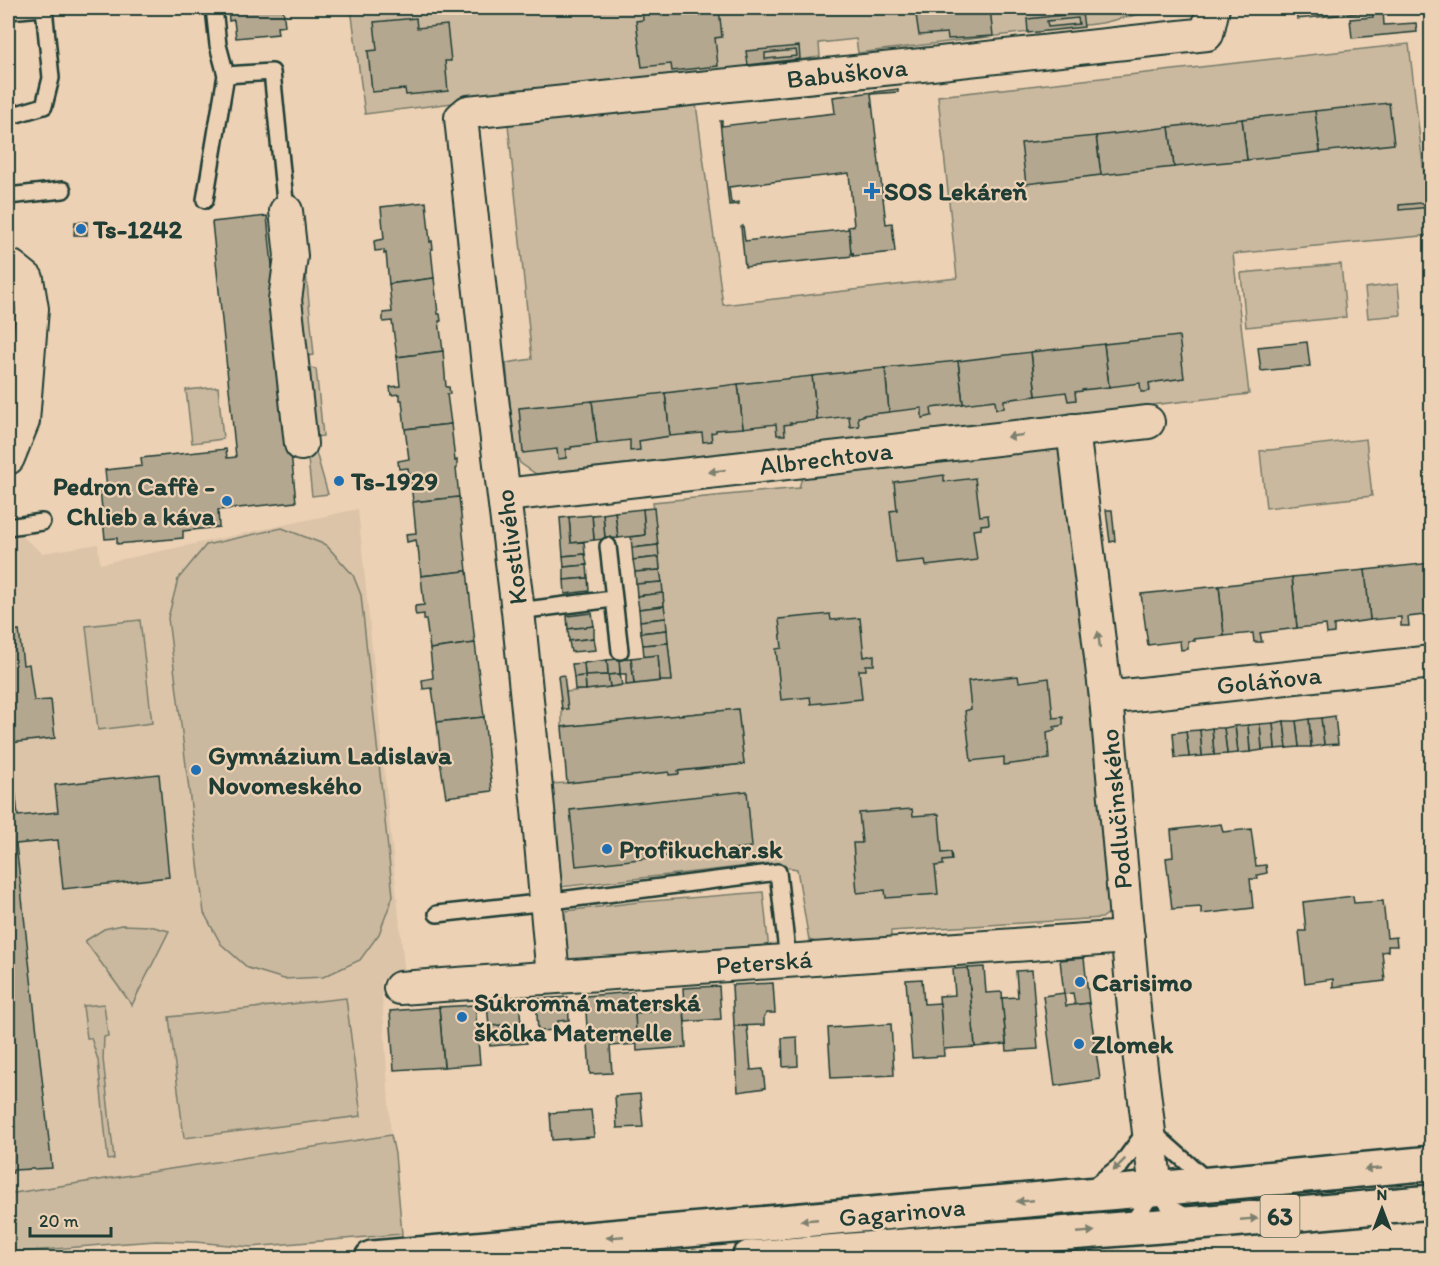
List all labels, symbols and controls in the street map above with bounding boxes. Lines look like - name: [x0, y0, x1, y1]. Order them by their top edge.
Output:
- street label: Babuškova: [785, 51, 910, 95]
- place label: SOS Lekáreň: [884, 175, 1028, 207]
- marker: SOS Lekáreň: [865, 184, 879, 198]
- place label: Ts-1242: [92, 213, 182, 245]
- marker: Ts-1242: [74, 222, 88, 236]
- one-way arrow: [1005, 431, 1024, 441]
- street label: Albrechtova: [757, 434, 895, 482]
- place label: Ts-1929: [350, 465, 438, 497]
- one-way arrow: [707, 466, 726, 475]
- place label: Pedron Caffè - Chlieb a káva: [53, 470, 215, 532]
- marker: Ts-1929: [332, 474, 346, 488]
- street label: Kostlivého: [488, 487, 534, 607]
- marker: Pedron Caffè - Chlieb a káva: [220, 494, 234, 508]
- one-way arrow: [1094, 630, 1104, 649]
- street label: Goláňova: [1215, 659, 1324, 701]
- street label: Podlučinského: [1093, 727, 1139, 891]
- place label: Gymnázium Ladislava Novomeského: [208, 739, 452, 801]
- marker: Gymnázium Ladislava Novomeského: [189, 763, 203, 777]
- place label: Profikuchar.sk: [619, 833, 783, 865]
- marker: Profikuchar.sk: [600, 842, 614, 856]
- street label: Peterská: [714, 943, 814, 981]
- place label: Carisimo: [1092, 966, 1193, 998]
- marker: Carisimo: [1073, 975, 1087, 989]
- place label: Súkromná materská škôlka Maternelle: [474, 986, 701, 1048]
- marker: Súkromná materská škôlka Maternelle: [455, 1010, 469, 1024]
- place label: Zlomek: [1091, 1028, 1174, 1060]
- marker: Zlomek: [1072, 1037, 1086, 1051]
- one-way arrow: [1112, 1158, 1126, 1173]
- one-way arrow: [1364, 1164, 1383, 1174]
- north arrow: [1352, 1179, 1412, 1239]
- text: N: [1377, 1185, 1387, 1204]
- street label: Gagarinova: [837, 1191, 967, 1233]
- road number: 63: [1260, 1195, 1300, 1237]
- one-way arrow: [1015, 1196, 1034, 1206]
- scale bar: [30, 1200, 111, 1238]
- text: 20 m: [39, 1210, 79, 1232]
- one-way arrow: [1239, 1214, 1258, 1224]
- one-way arrow: [800, 1215, 819, 1225]
- one-way arrow: [1076, 1227, 1095, 1237]
- one-way arrow: [606, 1232, 625, 1242]

